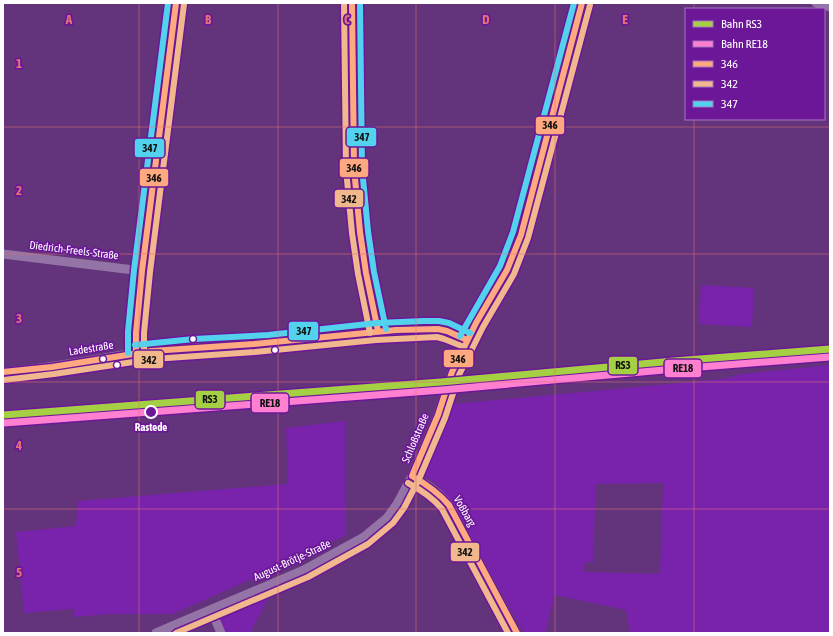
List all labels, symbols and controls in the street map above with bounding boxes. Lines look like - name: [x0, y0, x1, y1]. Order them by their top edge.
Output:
- legend: [685, 8, 825, 120]
- text: A: [65, 12, 73, 27]
- text: B: [205, 12, 212, 27]
- text: C: [344, 12, 350, 27]
- text: D: [482, 12, 490, 27]
- text: E: [622, 12, 628, 27]
- text: Bahn RS3: [721, 17, 762, 31]
- text: Bahn RE18: [721, 37, 768, 51]
- text: 1: [16, 56, 22, 71]
- text: 346: [721, 57, 738, 71]
- text: 342: [721, 77, 738, 91]
- text: 347: [721, 97, 738, 111]
- line badge: 346: [535, 116, 565, 135]
- text: 346: [542, 119, 558, 131]
- line badge: 347: [346, 127, 377, 147]
- text: 347: [354, 131, 370, 143]
- line badge: 347: [134, 138, 165, 158]
- text: 347: [142, 142, 158, 154]
- line badge: 346: [339, 158, 369, 178]
- text: 346: [346, 162, 362, 174]
- line badge: 346: [139, 168, 169, 187]
- text: 346: [146, 172, 162, 184]
- text: 2: [16, 183, 22, 198]
- line badge: 342: [334, 189, 364, 208]
- text: 342: [341, 193, 357, 205]
- street label: Diedrich-Freels-Straße: [29, 239, 119, 261]
- text: 3: [16, 311, 22, 326]
- line badge: 347: [288, 321, 319, 341]
- text: 347: [296, 325, 312, 337]
- unlabelled marker: [188, 334, 198, 344]
- street label: Ladestraße: [68, 339, 114, 357]
- unlabelled marker: [270, 345, 280, 355]
- line badge: 346: [443, 349, 474, 368]
- line badge: 342: [133, 350, 164, 369]
- text: 346: [450, 353, 466, 365]
- unlabelled marker: [98, 354, 108, 364]
- text: 342: [141, 354, 157, 366]
- line badge: RS3: [608, 356, 638, 375]
- text: RS3: [615, 359, 631, 371]
- line badge: RE18: [664, 359, 702, 378]
- unlabelled marker: [112, 360, 122, 370]
- text: RE18: [673, 362, 693, 374]
- line badge: RS3: [195, 390, 225, 409]
- text: RS3: [202, 393, 218, 405]
- line badge: RE18: [251, 393, 289, 413]
- text: RE18: [260, 397, 280, 409]
- marker: Rastede: [144, 405, 158, 419]
- street label: Schloßstraße: [399, 411, 431, 465]
- place label: Rastede: [135, 421, 167, 433]
- text: 4: [15, 438, 22, 453]
- street label: Voßbarg: [451, 494, 479, 529]
- street label: August-Brötje-Straße: [252, 537, 332, 583]
- line badge: 342: [450, 542, 480, 562]
- text: 342: [457, 546, 473, 558]
- text: 5: [16, 565, 22, 580]

